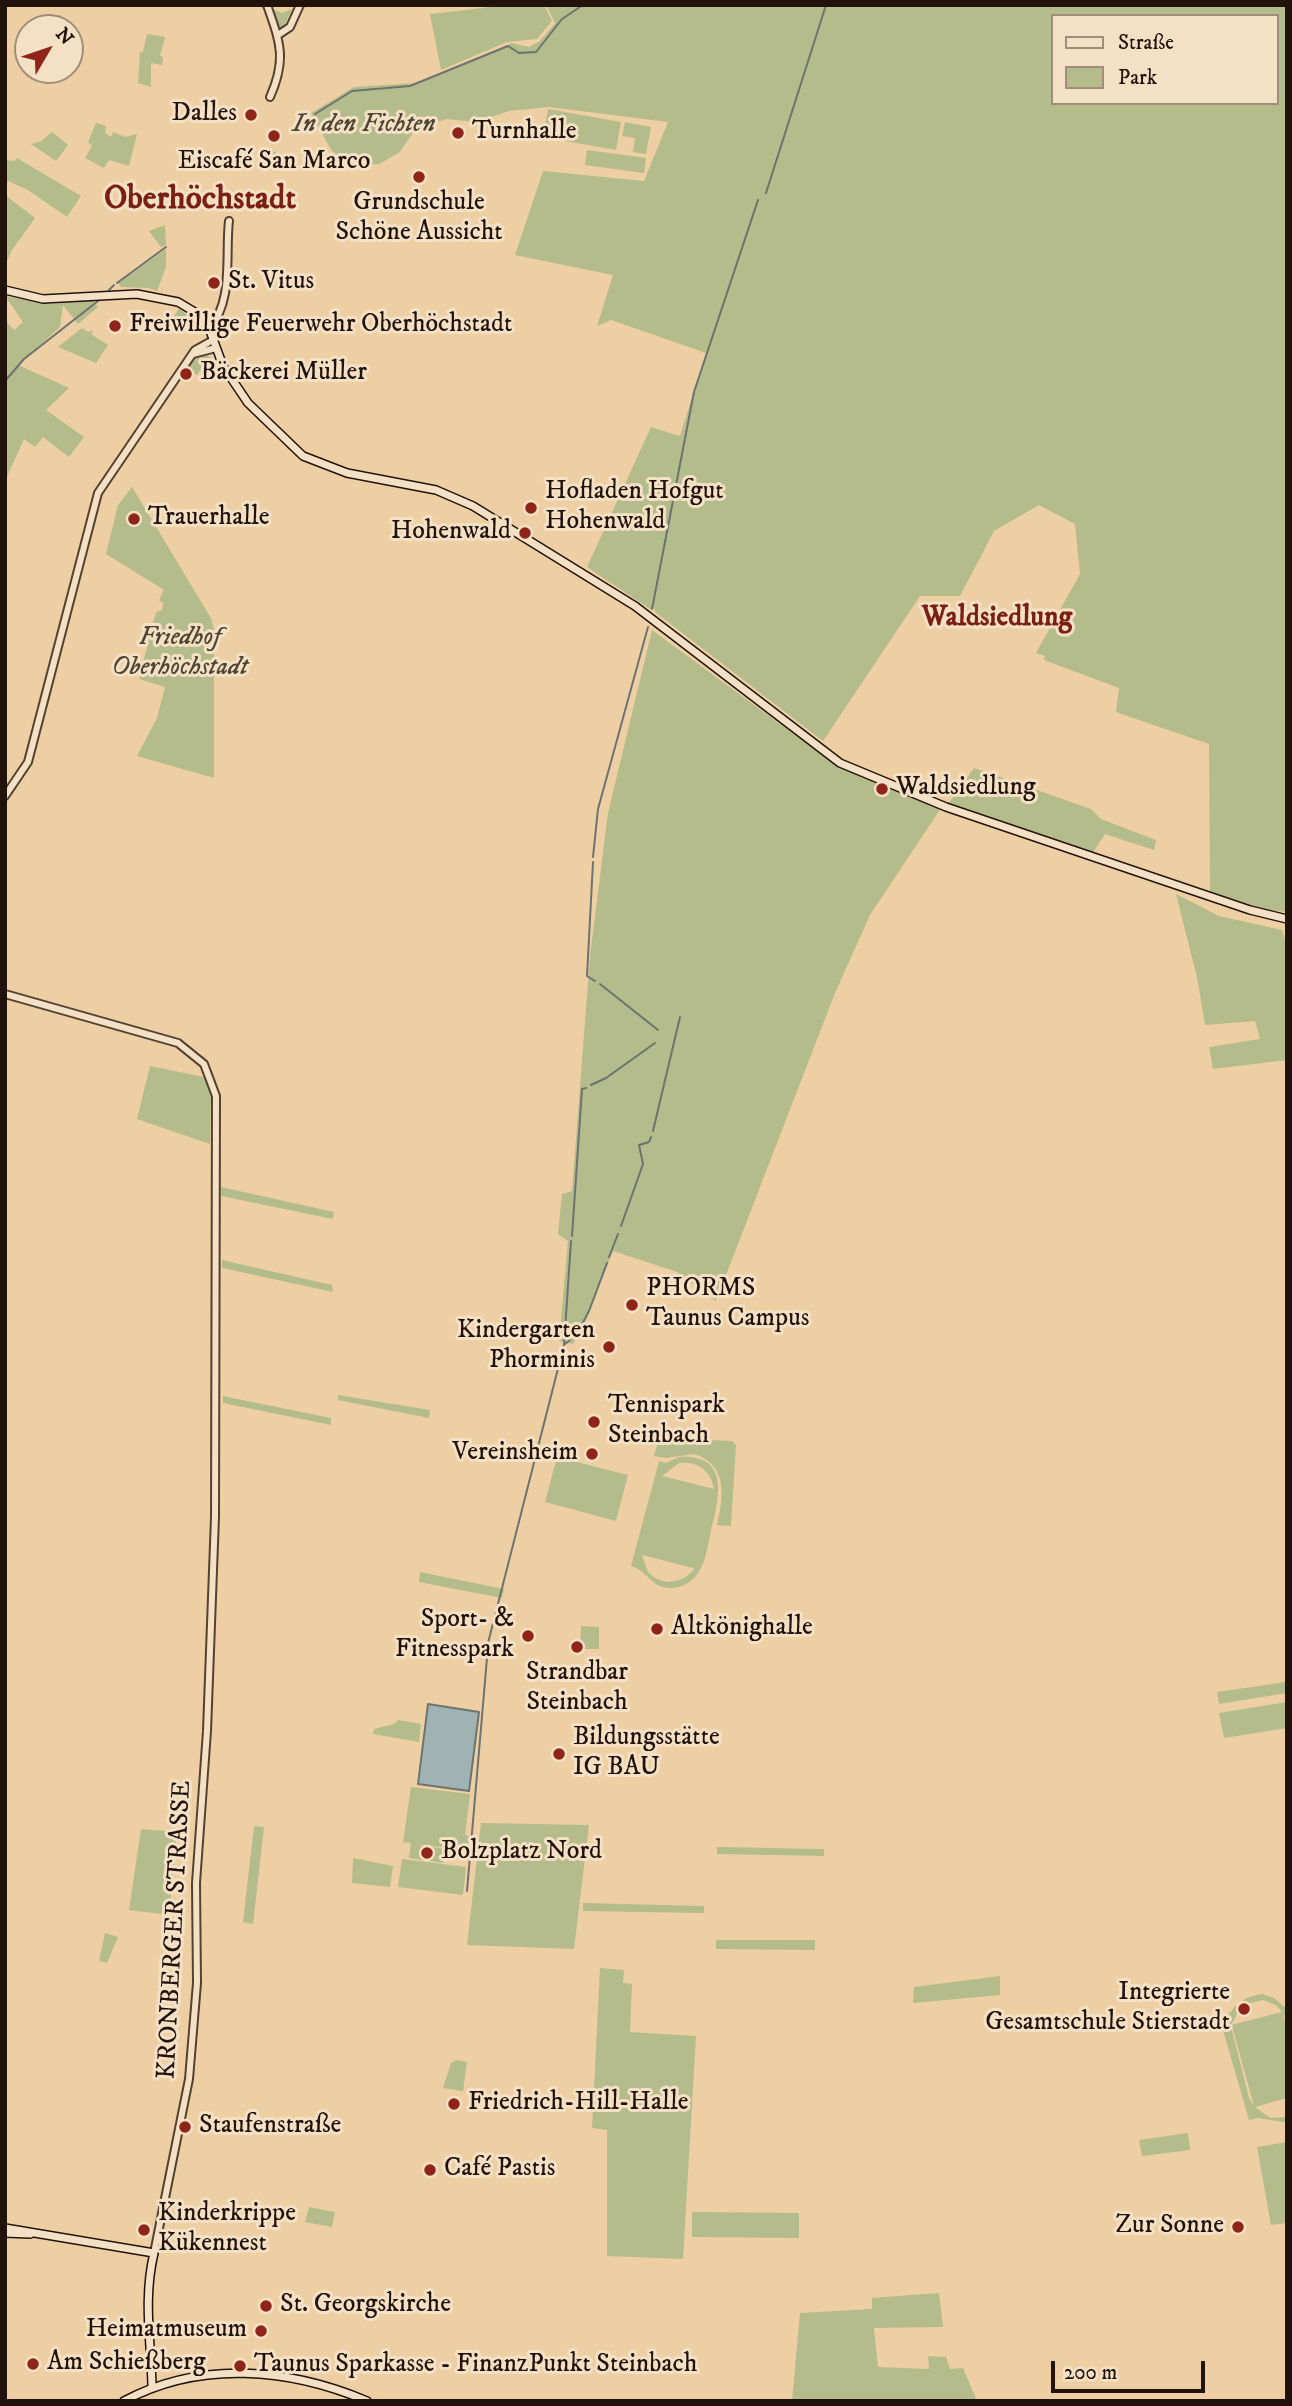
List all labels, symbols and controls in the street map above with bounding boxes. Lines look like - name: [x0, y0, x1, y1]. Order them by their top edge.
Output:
- north arrow: [14, 14, 84, 84]
- legend: [1050, 14, 1278, 105]
- text: N: [50, 23, 78, 50]
- text: Straße: [1118, 30, 1174, 56]
- text: Park: [1118, 65, 1157, 91]
- place label: Dalles: [172, 99, 237, 131]
- marker: Dalles: [243, 107, 259, 123]
- park label: In den Fichten: [293, 110, 435, 142]
- place label: Turnhalle: [472, 117, 577, 149]
- marker: Turnhalle: [450, 125, 466, 141]
- marker: Eiscafé San Marco: [266, 128, 282, 144]
- place label: Eiscafé San Marco: [178, 147, 370, 179]
- marker: Grundschule Schöne Aussicht: [411, 169, 427, 185]
- district label: Oberhöchstadt: [104, 181, 296, 221]
- place label: Grundschule Schöne Aussicht: [335, 188, 503, 249]
- place label: St. Vitus: [228, 267, 314, 299]
- marker: St. Vitus: [206, 275, 222, 291]
- place label: Freiwillige Feuerwehr Oberhöchstadt: [129, 310, 512, 342]
- marker: Freiwillige Feuerwehr Oberhöchstadt: [107, 318, 123, 334]
- place label: Bäckerei Müller: [200, 358, 367, 390]
- marker: Bäckerei Müller: [178, 366, 194, 382]
- place label: Hofladen Hofgut Hohenwald: [545, 477, 724, 538]
- marker: Hofladen Hofgut Hohenwald: [523, 500, 539, 516]
- place label: Trauerhalle: [148, 503, 270, 535]
- marker: Trauerhalle: [126, 511, 142, 527]
- place label: Hohenwald: [391, 517, 511, 549]
- marker: Hohenwald: [517, 525, 533, 541]
- district label: Waldsiedlung: [922, 602, 1072, 636]
- park label: Friedhof Oberhöchstadt: [112, 623, 248, 684]
- place label: Waldsiedlung: [896, 773, 1036, 805]
- marker: Waldsiedlung: [874, 781, 890, 797]
- place label: PHORMS Taunus Campus: [646, 1274, 809, 1336]
- marker: PHORMS Taunus Campus: [624, 1297, 640, 1313]
- place label: Kindergarten Phorminis: [457, 1316, 595, 1378]
- marker: Kindergarten Phorminis: [601, 1339, 617, 1355]
- place label: Tennispark Steinbach: [608, 1391, 725, 1452]
- marker: Tennispark Steinbach: [586, 1414, 602, 1430]
- place label: Vereinsheim: [452, 1438, 578, 1470]
- marker: Vereinsheim: [584, 1446, 600, 1462]
- place label: Sport- & Fitnesspark: [395, 1605, 514, 1666]
- place label: Altkönighalle: [671, 1613, 813, 1645]
- marker: Altkönighalle: [649, 1621, 665, 1637]
- marker: Sport- & Fitnesspark: [520, 1628, 536, 1644]
- marker: Strandbar Steinbach: [569, 1639, 585, 1655]
- place label: Strandbar Steinbach: [526, 1658, 628, 1720]
- place label: Bildungsstätte IG BAU: [573, 1723, 720, 1784]
- marker: Bildungsstätte IG BAU: [551, 1746, 567, 1762]
- street label: KRONBERGER STRASSE: [153, 1780, 199, 2080]
- place label: Bolzplatz Nord: [441, 1837, 602, 1869]
- marker: Bolzplatz Nord: [419, 1845, 435, 1861]
- place label: Integrierte Gesamtschule Stierstadt: [985, 1978, 1230, 2039]
- marker: Integrierte Gesamtschule Stierstadt: [1236, 2001, 1252, 2017]
- place label: Friedrich-Hill-Halle: [468, 2088, 688, 2120]
- marker: Friedrich-Hill-Halle: [446, 2096, 462, 2112]
- place label: Staufenstraße: [199, 2111, 341, 2143]
- marker: Staufenstraße: [177, 2119, 193, 2135]
- place label: Café Pastis: [444, 2154, 555, 2186]
- marker: Café Pastis: [422, 2162, 438, 2178]
- place label: Kinderkrippe Kükennest: [158, 2199, 296, 2260]
- place label: Zur Sonne: [1115, 2211, 1224, 2243]
- marker: Zur Sonne: [1230, 2219, 1246, 2235]
- marker: Kinderkrippe Kükennest: [136, 2222, 152, 2238]
- place label: St. Georgskirche: [280, 2290, 451, 2322]
- marker: St. Georgskirche: [258, 2298, 274, 2314]
- place label: Heimatmuseum: [86, 2315, 247, 2347]
- marker: Heimatmuseum: [253, 2323, 269, 2339]
- scale bar: [1054, 2346, 1208, 2390]
- place label: Am Schießberg: [47, 2348, 206, 2380]
- place label: Taunus Sparkasse - FinanzPunkt Steinbach: [254, 2350, 697, 2382]
- marker: Am Schießberg: [25, 2356, 41, 2372]
- marker: Taunus Sparkasse - FinanzPunkt Steinbach: [232, 2358, 248, 2374]
- text: 200 m: [1064, 2360, 1117, 2386]

